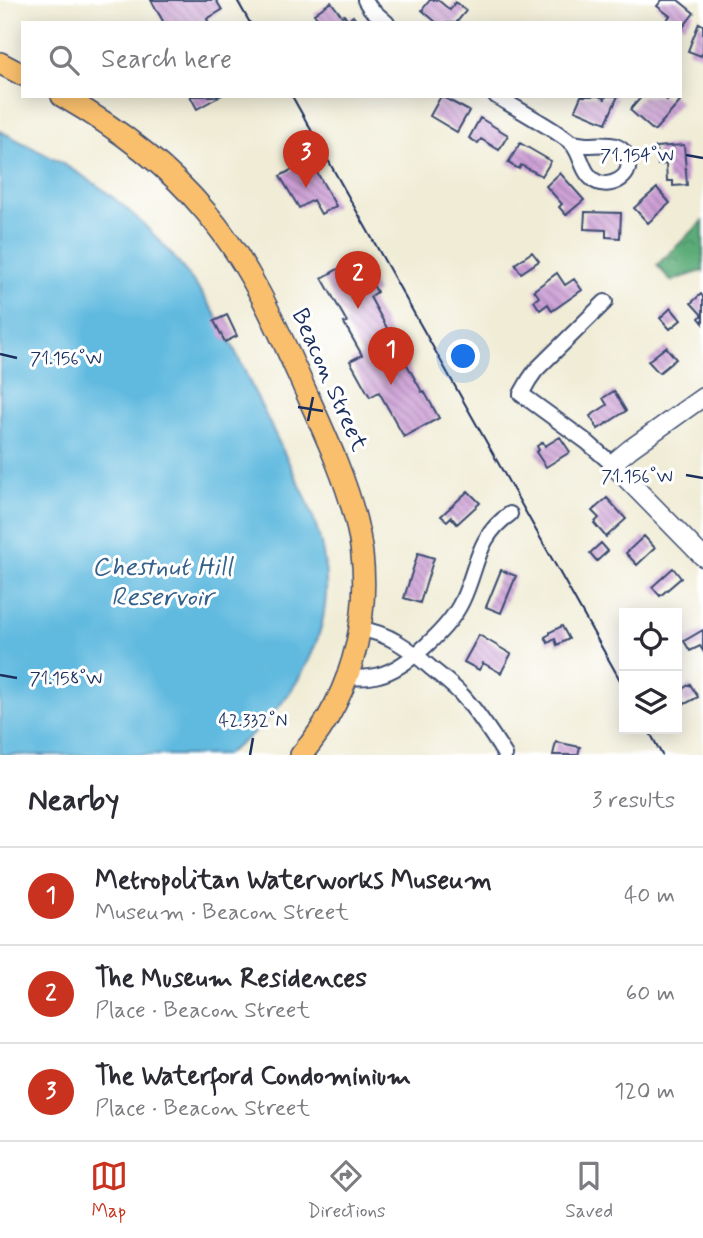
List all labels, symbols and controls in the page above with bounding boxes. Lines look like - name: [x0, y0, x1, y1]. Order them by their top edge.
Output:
- search box: [21, 21, 682, 98]
- icon: search: [45, 41, 83, 79]
- text: Search here: [101, 43, 232, 77]
- pin: 3: [283, 130, 329, 188]
- text: 71.154°W: [600, 144, 674, 168]
- pin: 2: [335, 251, 381, 309]
- street label: Beacon Street: [284, 304, 374, 456]
- pin: 1: [368, 327, 414, 385]
- your location: [446, 339, 480, 373]
- text: 71.156°W: [30, 347, 102, 371]
- text: 71.156°W: [601, 465, 673, 489]
- water label: Chestnut Hill Reservoir: [92, 551, 235, 615]
- map controls: [619, 608, 682, 734]
- button: locate: [619, 608, 682, 671]
- text: 71.158°W: [30, 667, 102, 691]
- button: layers: [619, 671, 682, 734]
- text: 42.332°N: [219, 709, 287, 733]
- text: Nearby: [28, 781, 119, 820]
- text: 3 results: [592, 786, 675, 816]
- text: Metropolitan Waterworks Museum: [95, 864, 492, 898]
- text: 1: [46, 881, 56, 911]
- text: 40 m: [624, 881, 675, 911]
- text: Museum · Beacon Street: [95, 898, 349, 928]
- text: The Museum Residences: [95, 962, 367, 996]
- text: 2: [45, 979, 57, 1009]
- text: 60 m: [626, 979, 675, 1009]
- text: Place · Beacon Street: [95, 996, 310, 1026]
- text: The Waterford Condominium: [95, 1060, 411, 1094]
- text: 3: [46, 1077, 56, 1107]
- text: 120 m: [614, 1077, 675, 1107]
- text: Place · Beacon Street: [95, 1094, 310, 1124]
- tab: Map: [90, 1157, 128, 1224]
- tab: Directions: [307, 1157, 386, 1224]
- tab: Saved: [565, 1157, 613, 1224]

